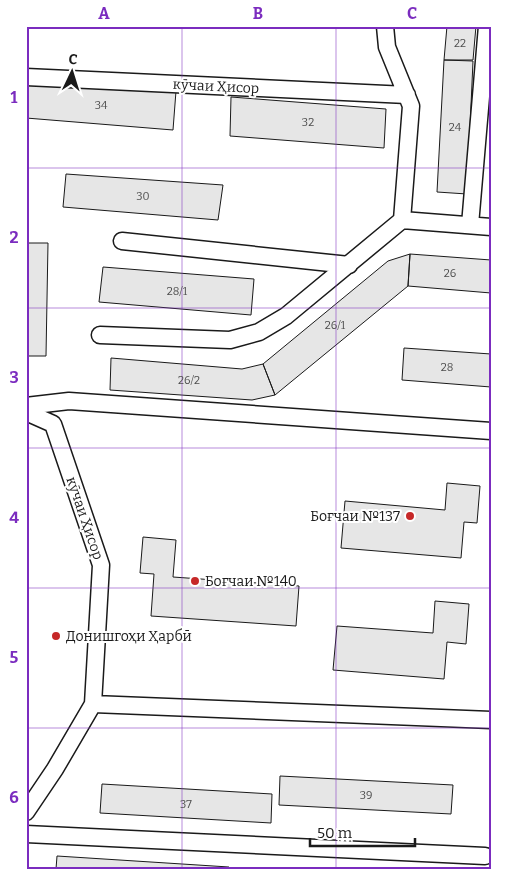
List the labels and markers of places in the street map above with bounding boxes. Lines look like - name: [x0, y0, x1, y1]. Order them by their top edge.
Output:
- place label: Боғчаи №137: [310, 508, 400, 525]
- marker: Боғчаи №137: [404, 510, 416, 522]
- place label: Боғчаи №140: [205, 573, 297, 590]
- marker: Боғчаи №140: [189, 575, 201, 587]
- place label: Донишгоҳи Ҳарбӣ: [66, 628, 192, 645]
- marker: Донишгоҳи Ҳарбӣ: [50, 630, 62, 642]

